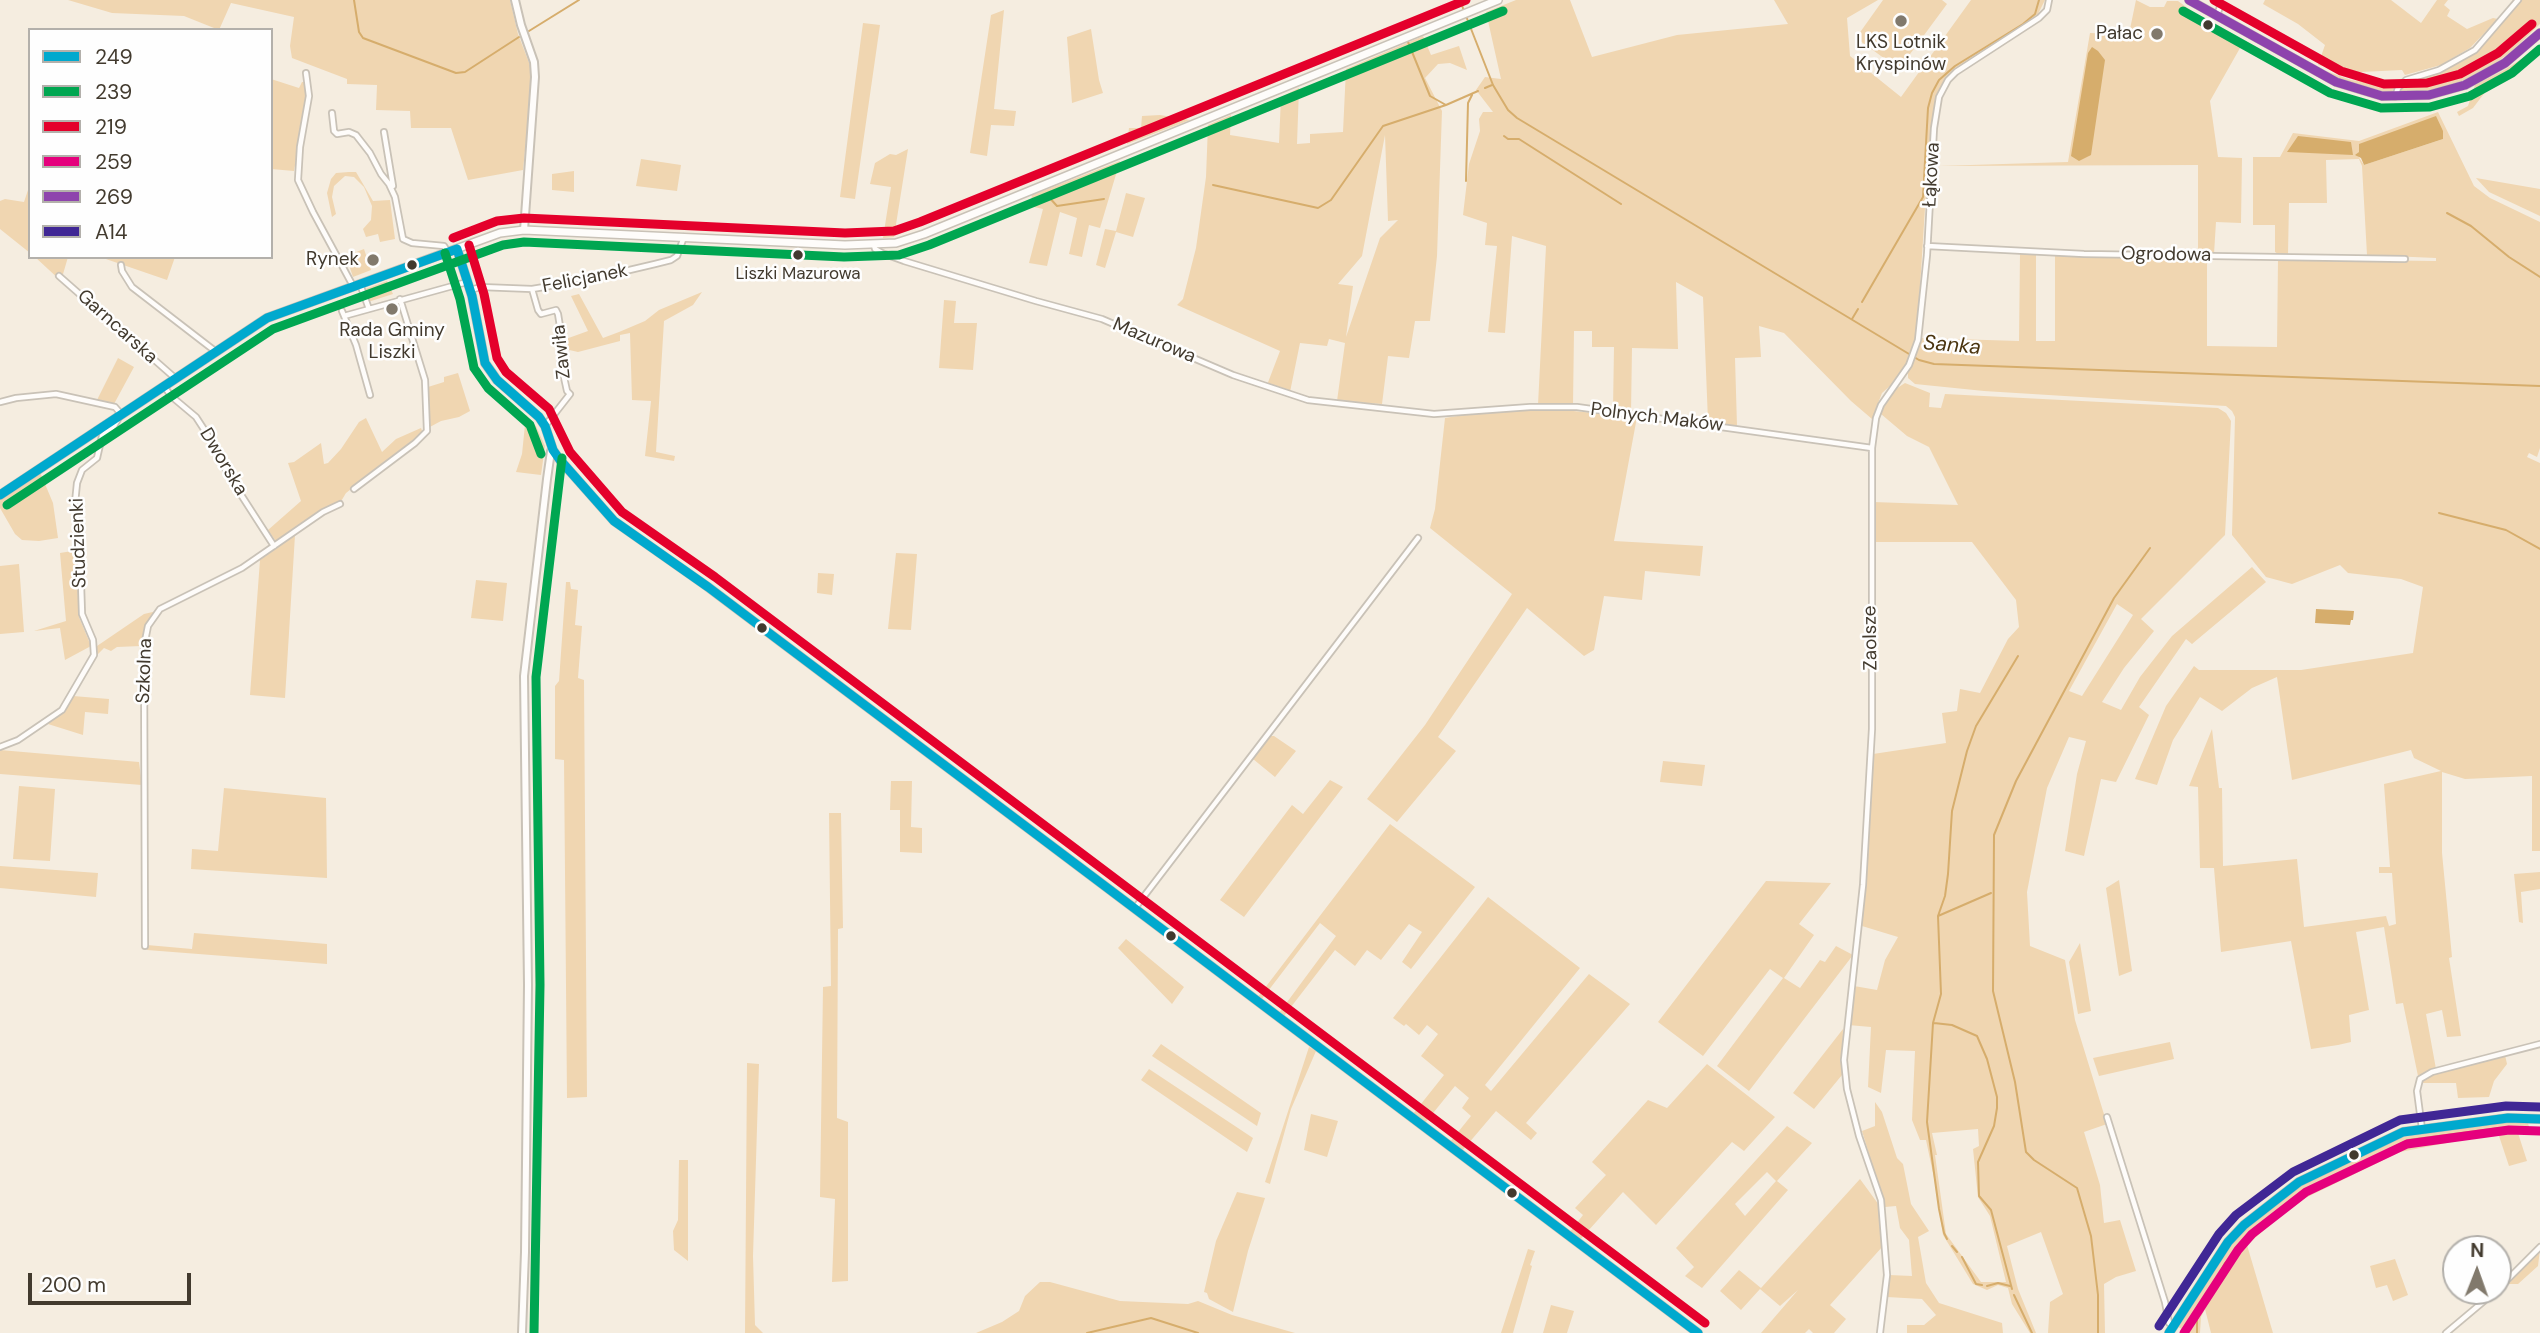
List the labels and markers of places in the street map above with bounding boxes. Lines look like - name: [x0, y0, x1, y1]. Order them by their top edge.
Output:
- marker: LKS Lotnik Kryspinów: [1893, 13, 1909, 29]
- unlabelled marker: [2201, 18, 2215, 32]
- place label: Pałac: [2096, 23, 2143, 45]
- marker: Pałac: [2149, 26, 2165, 42]
- place label: LKS Lotnik Kryspinów: [1856, 32, 1946, 76]
- marker: Liszki Mazurowa: [791, 248, 805, 262]
- place label: Rynek: [306, 249, 359, 271]
- marker: Rynek: [365, 252, 381, 268]
- unlabelled marker: [405, 258, 419, 272]
- place label: Liszki Mazurowa: [735, 265, 861, 285]
- marker: Rada Gminy Liszki: [384, 301, 400, 317]
- place label: Rada Gminy Liszki: [339, 320, 445, 364]
- unlabelled marker: [755, 621, 769, 635]
- unlabelled marker: [1164, 929, 1178, 943]
- unlabelled marker: [2347, 1148, 2361, 1162]
- unlabelled marker: [1505, 1186, 1519, 1200]

